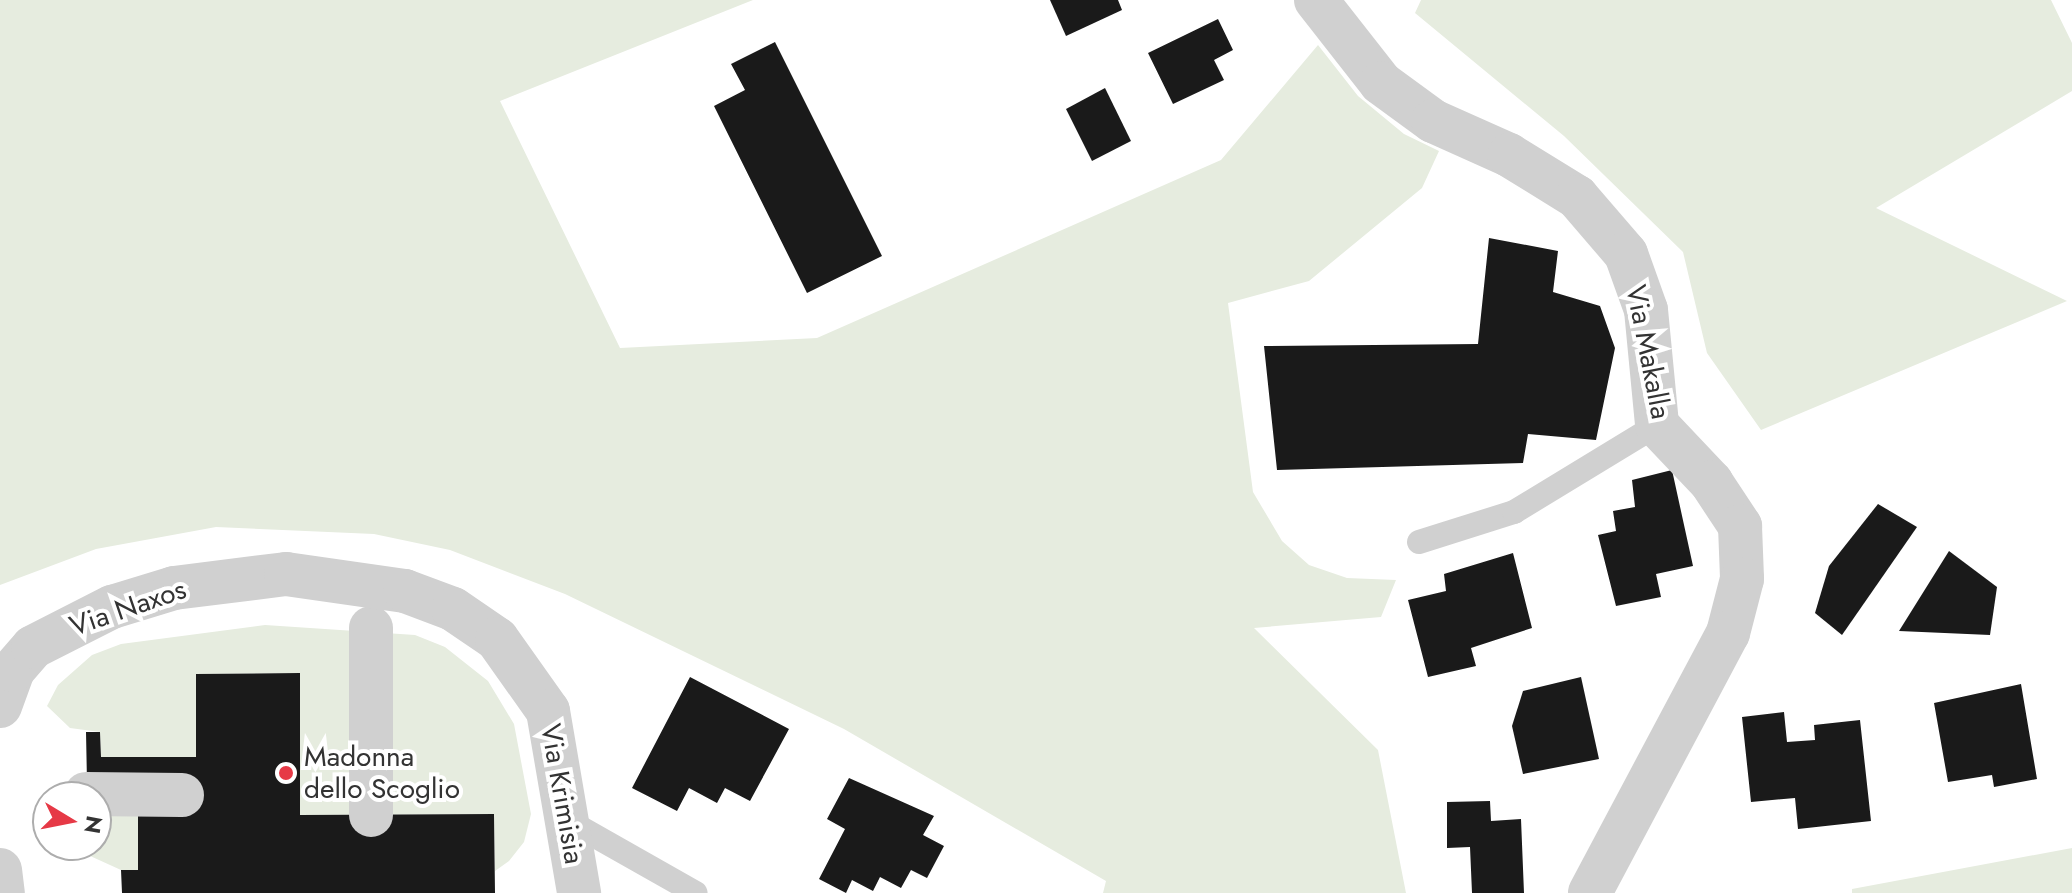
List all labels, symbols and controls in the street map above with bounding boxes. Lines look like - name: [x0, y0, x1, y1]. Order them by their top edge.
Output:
- street label: Via Makalla: [1619, 282, 1677, 422]
- street label: Via Naxos: [65, 572, 191, 644]
- street label: Via Krimisia: [533, 721, 591, 867]
- place label: Madonna dello Scoglio: [304, 740, 460, 806]
- marker: Madonna dello Scoglio: [275, 762, 297, 784]
- north arrow: [32, 781, 112, 861]
- text: N: [76, 813, 111, 836]

